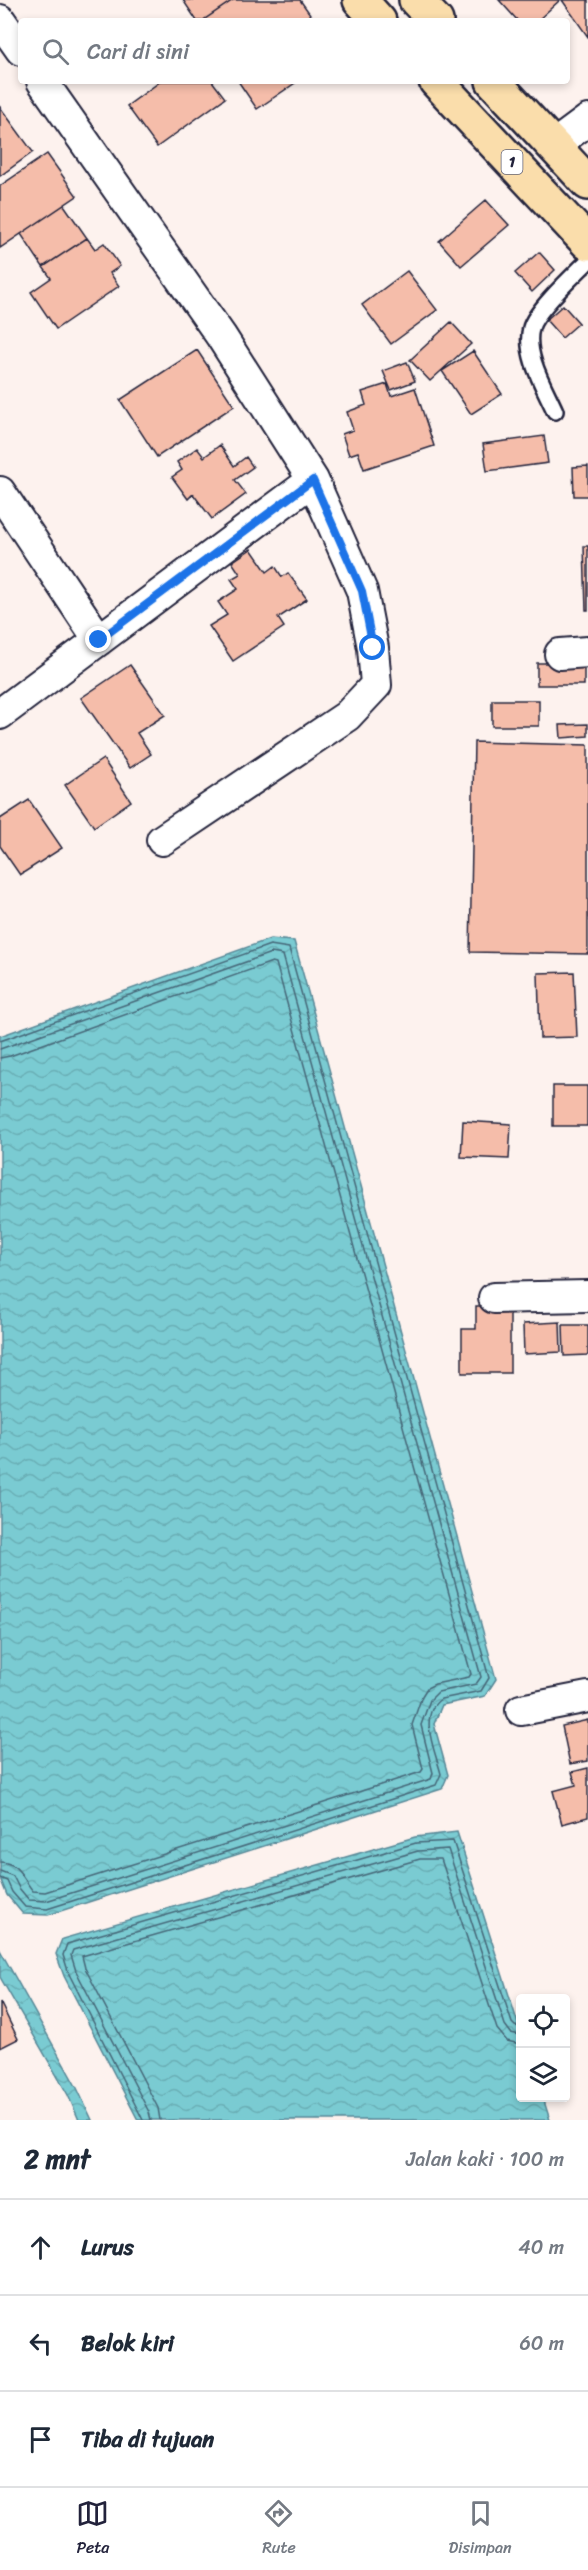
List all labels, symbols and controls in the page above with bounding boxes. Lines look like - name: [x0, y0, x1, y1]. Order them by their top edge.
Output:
- search box: [18, 18, 570, 84]
- text: Cari di sini: [87, 32, 189, 71]
- icon: search: [39, 35, 72, 68]
- road number: 1: [502, 150, 522, 174]
- route end: [85, 626, 111, 652]
- route start: [359, 634, 385, 660]
- map controls: [516, 1994, 570, 2102]
- button: locate: [516, 1994, 570, 2048]
- button: layers: [516, 2048, 570, 2102]
- text: 2 mnt: [24, 2136, 90, 2182]
- text: Jalan kaki · 100 m: [406, 2142, 564, 2177]
- text: Lurus: [81, 2228, 134, 2267]
- text: 40 m: [518, 2230, 564, 2265]
- icon: ahead: [24, 2231, 57, 2264]
- text: Belok kiri: [81, 2324, 174, 2363]
- text: 60 m: [519, 2326, 564, 2361]
- icon: left: [24, 2327, 57, 2360]
- text: Tiba di tujuan: [81, 2420, 214, 2459]
- icon: arrive: [24, 2423, 57, 2456]
- tab: Peta: [76, 2497, 109, 2562]
- tab: Rute: [262, 2497, 296, 2562]
- tab: Disimpan: [448, 2497, 512, 2562]

